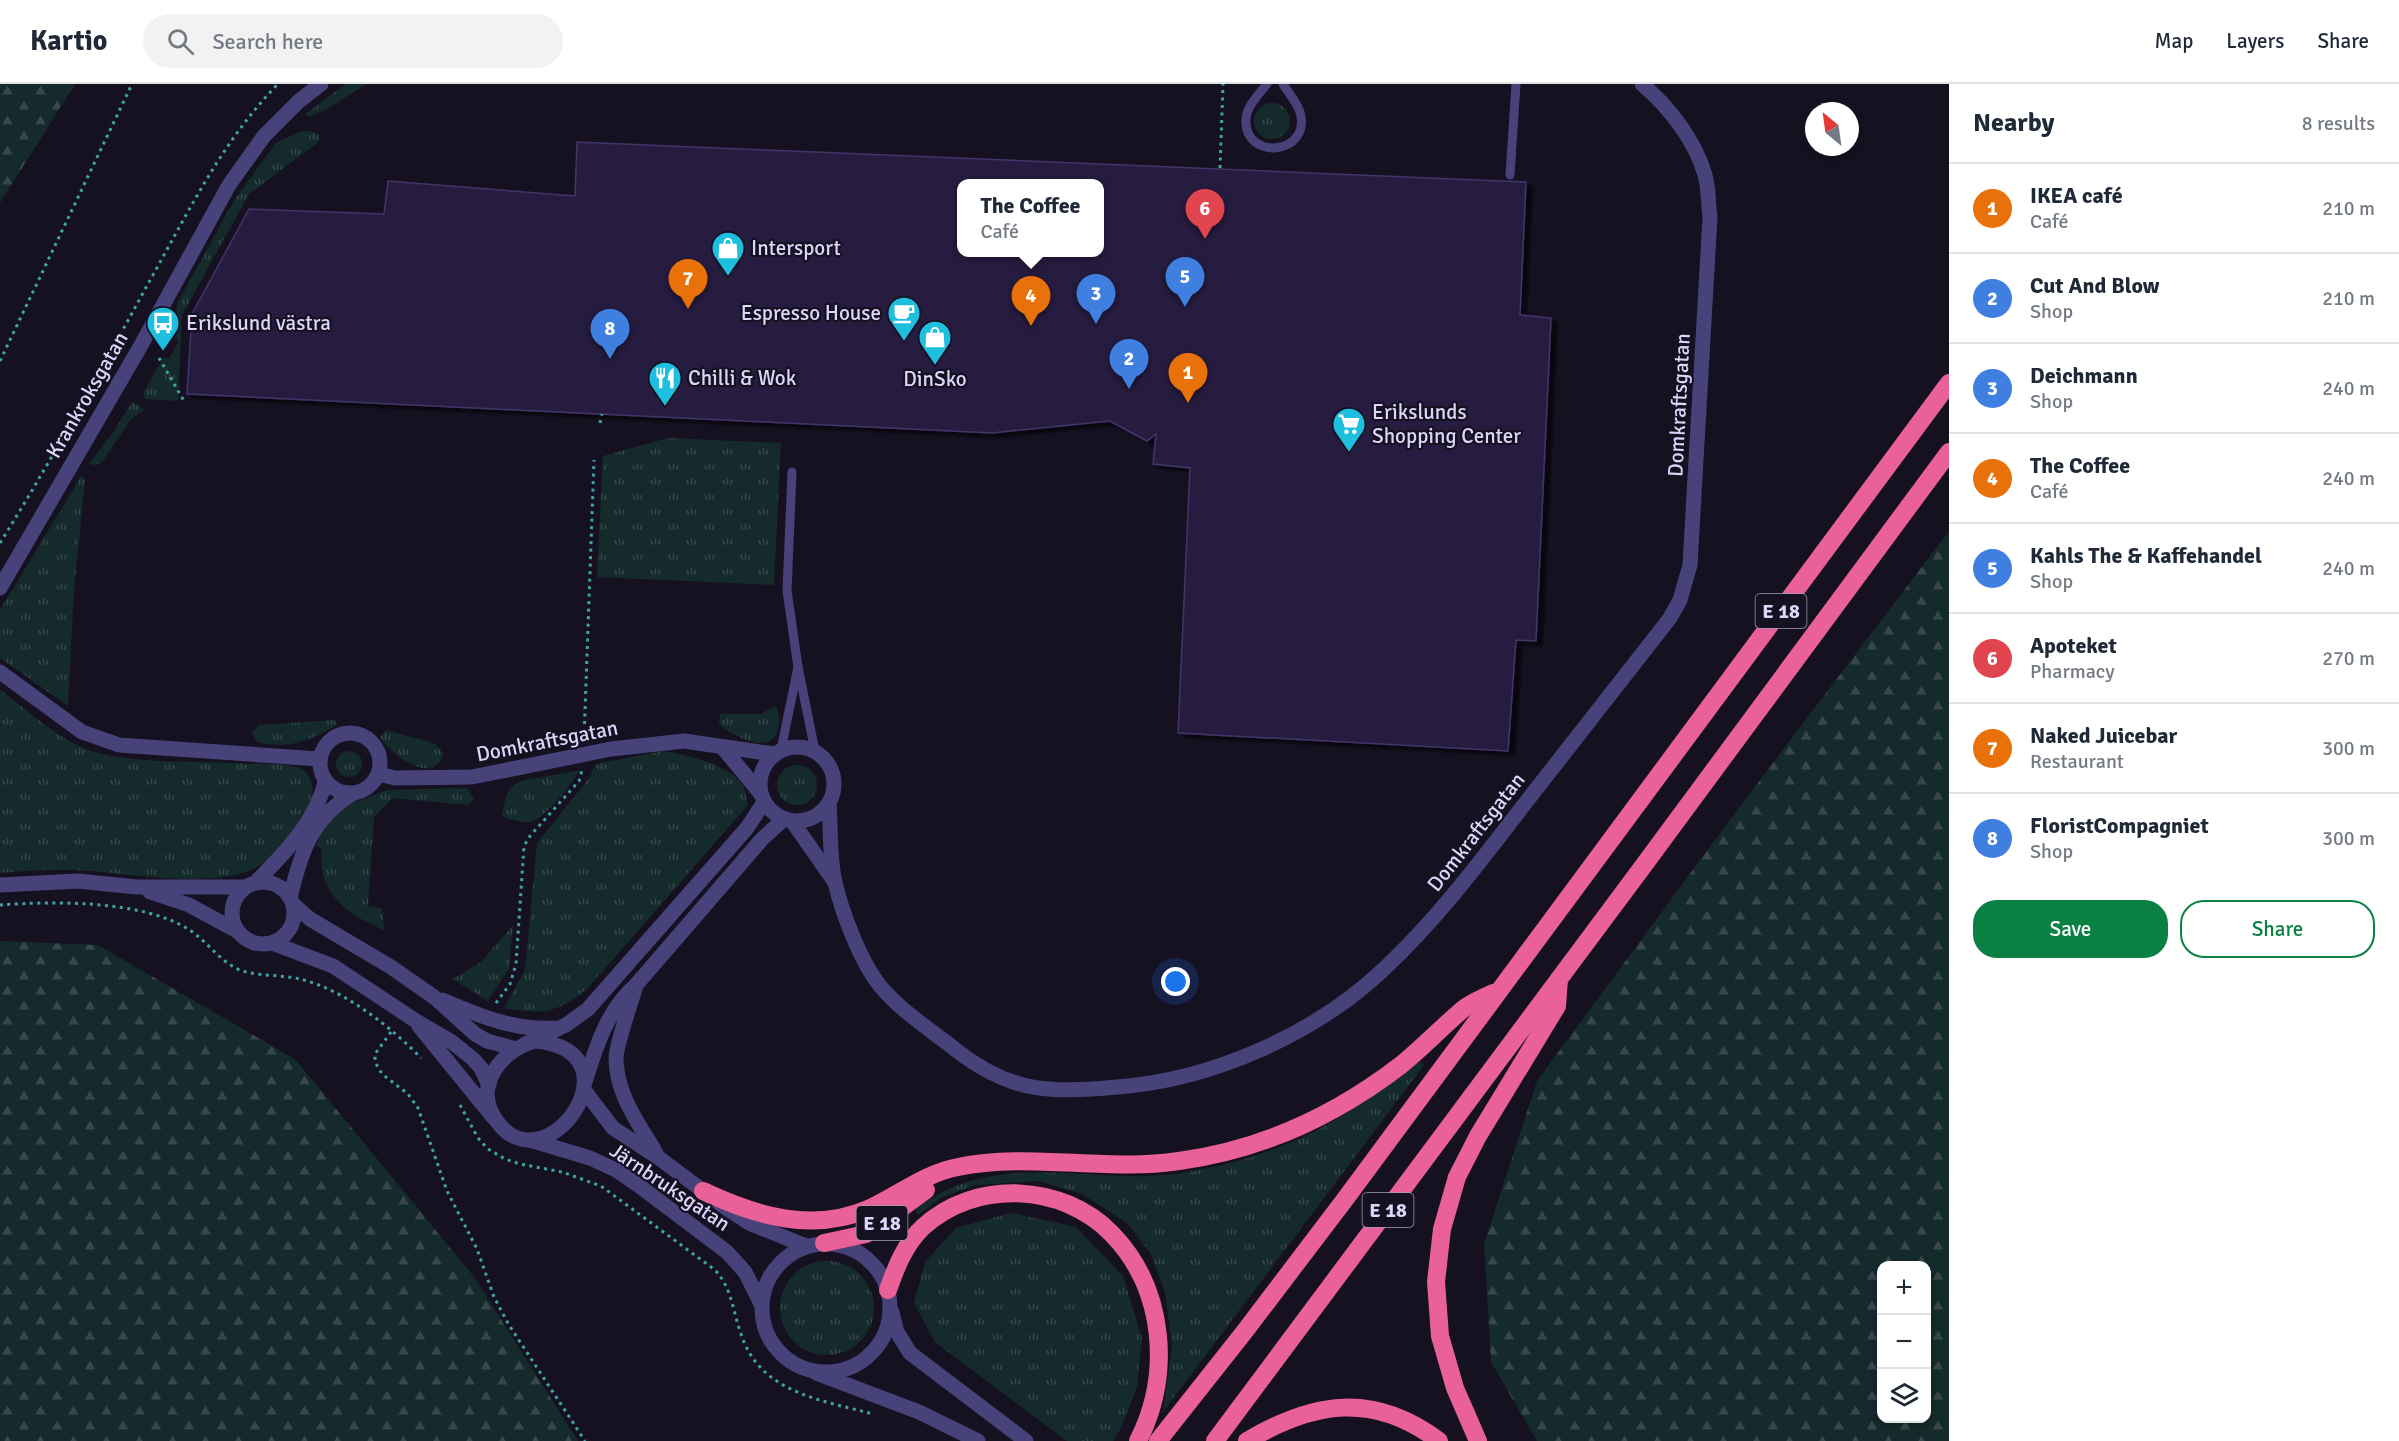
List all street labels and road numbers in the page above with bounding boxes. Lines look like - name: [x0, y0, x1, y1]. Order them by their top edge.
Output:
- street label: Krankroksgatan: [40, 327, 134, 463]
- street label: Domkraftsgatan: [1662, 332, 1696, 478]
- road number: E 18: [1756, 594, 1806, 628]
- street label: Domkraftsgatan: [474, 715, 620, 767]
- street label: Domkraftsgatan: [1421, 767, 1531, 897]
- street label: Järnbruksgatan: [605, 1137, 735, 1237]
- road number: E 18: [1362, 1193, 1414, 1227]
- road number: E 18: [856, 1206, 908, 1240]

